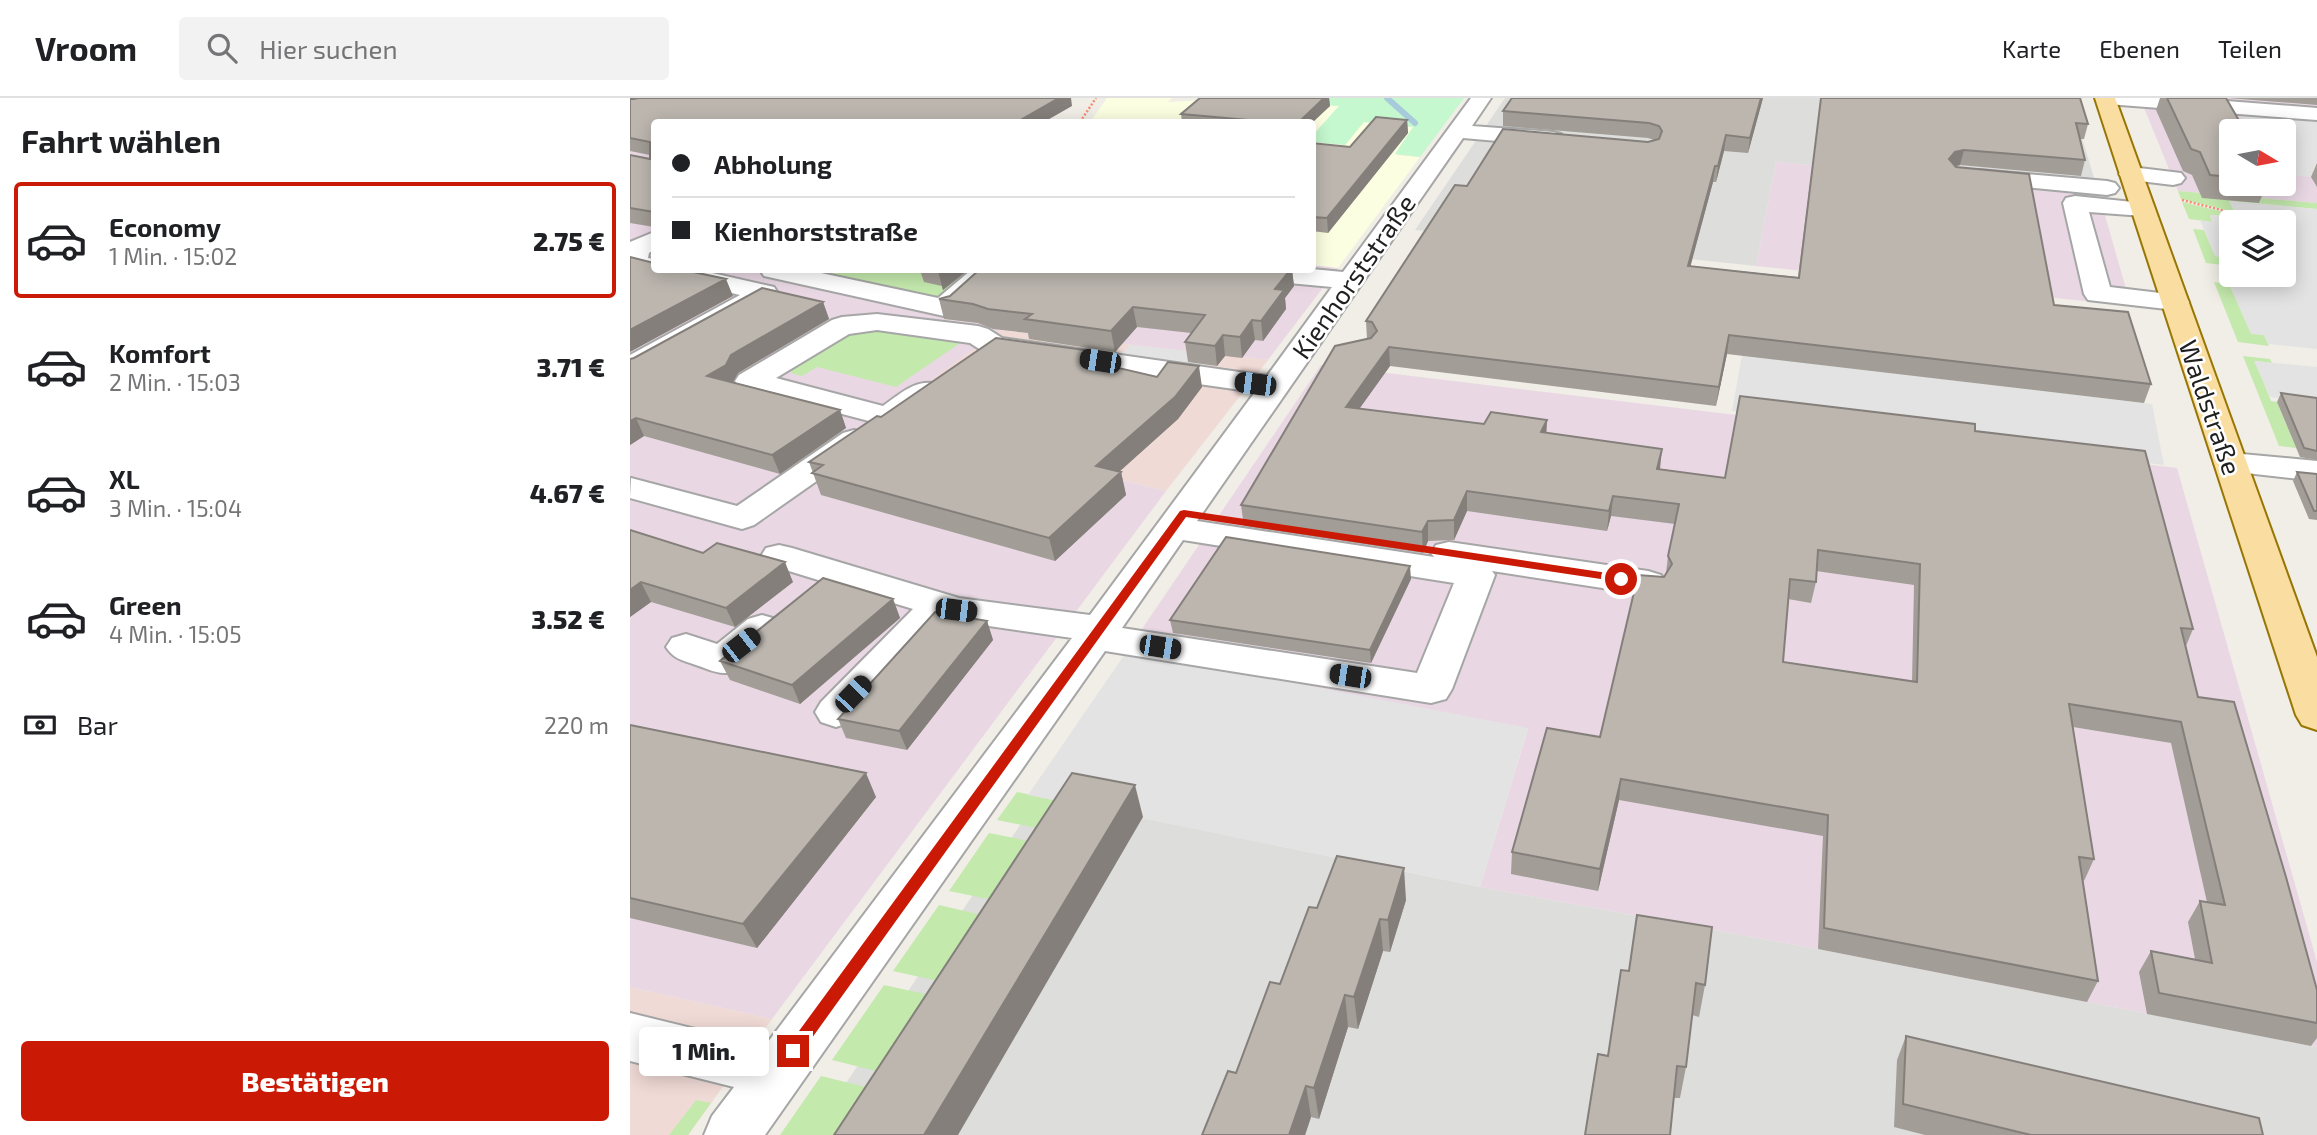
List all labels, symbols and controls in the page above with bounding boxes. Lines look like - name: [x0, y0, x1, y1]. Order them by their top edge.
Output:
- search box: [179, 17, 669, 80]
- text: Vroom: [35, 28, 137, 68]
- icon: search: [203, 29, 241, 67]
- text: Hier suchen: [259, 33, 398, 64]
- text: Karte: [2002, 34, 2061, 63]
- text: Ebenen: [2099, 34, 2180, 63]
- text: Teilen: [2218, 34, 2282, 63]
- north arrow: [2219, 119, 2296, 196]
- map controls: [2219, 119, 2296, 287]
- text: Fahrt wählen: [21, 121, 221, 159]
- text: Abholung: [714, 148, 832, 179]
- street label: Kienhorststraße: [1285, 188, 1421, 364]
- icon: car: [25, 209, 88, 272]
- button: layers: [2219, 210, 2296, 287]
- text: Economy: [109, 211, 221, 242]
- text: Kienhorststraße: [714, 215, 918, 246]
- text: 2.75 €: [533, 225, 605, 256]
- text: 1 Min. · 15:02: [109, 242, 237, 270]
- icon: car: [25, 335, 88, 398]
- street label: Waldstraße: [2173, 336, 2249, 478]
- text: Komfort: [109, 337, 211, 368]
- car: [1078, 347, 1123, 375]
- text: 3.71 €: [536, 351, 605, 382]
- text: 2 Min. · 15:03: [109, 368, 241, 396]
- car: [1233, 371, 1278, 397]
- icon: car: [25, 461, 88, 524]
- text: XL: [109, 463, 140, 494]
- text: 4.67 €: [530, 477, 605, 508]
- text: 3 Min. · 15:04: [109, 494, 242, 522]
- route start: [1605, 563, 1637, 595]
- icon: car: [25, 587, 88, 650]
- text: Green: [109, 589, 182, 620]
- car: [934, 597, 979, 623]
- text: 3.52 €: [531, 603, 605, 634]
- text: 4 Min. · 15:05: [109, 620, 242, 648]
- car: [718, 624, 765, 666]
- car: [1138, 633, 1183, 661]
- car: [1328, 662, 1373, 690]
- car: [831, 672, 876, 716]
- icon: cash: [21, 706, 59, 744]
- text: Bar: [77, 709, 118, 740]
- text: 220 m: [544, 711, 609, 739]
- callout: 1 Min.: [639, 1026, 768, 1076]
- route end: [777, 1035, 809, 1067]
- text: 1 Min.: [672, 1037, 736, 1065]
- button: Bestätigen: [21, 1041, 609, 1121]

